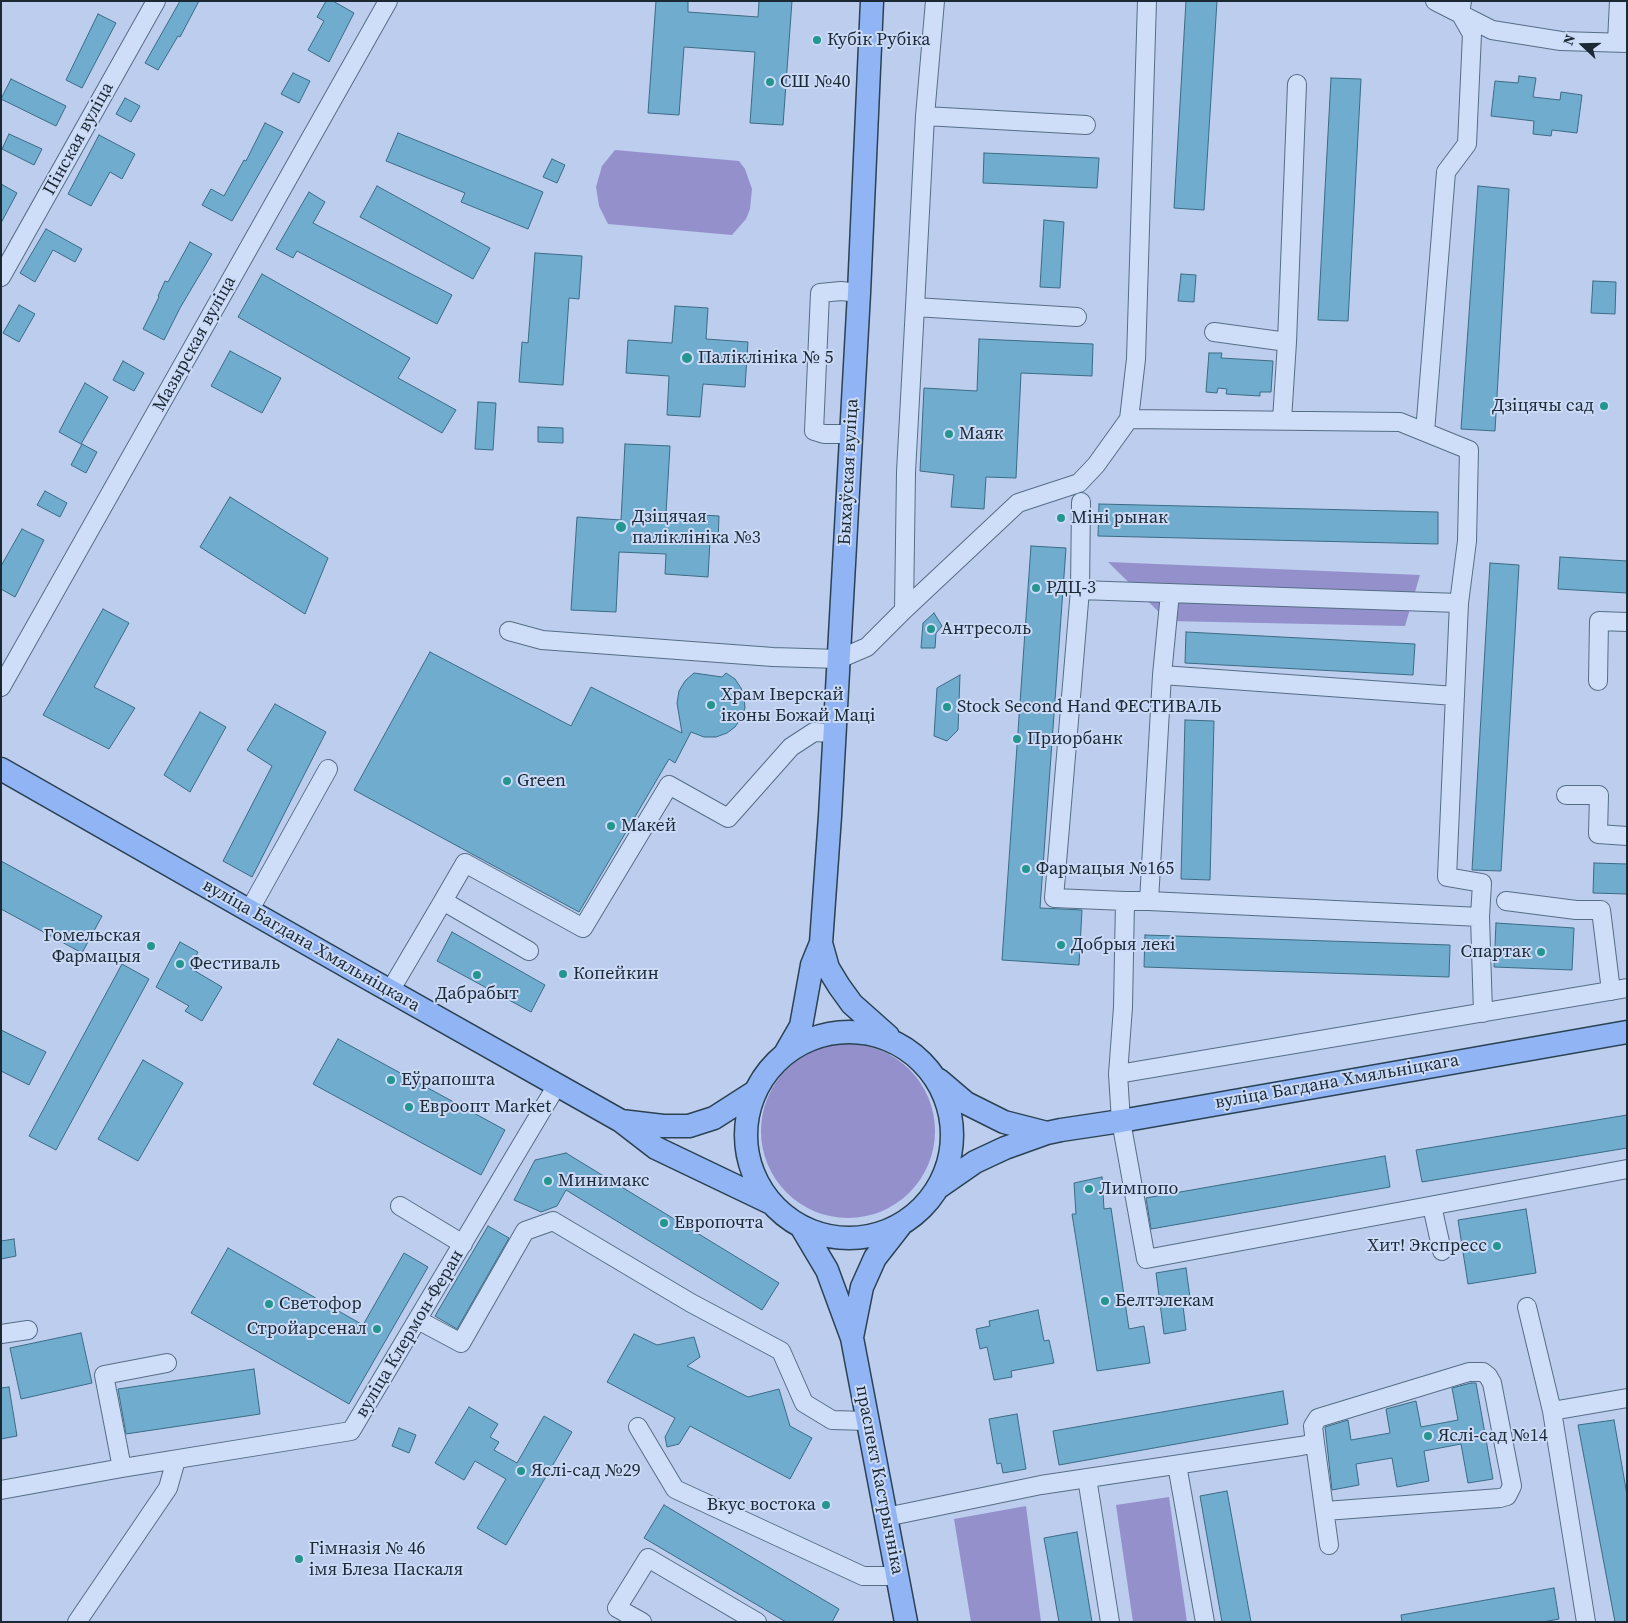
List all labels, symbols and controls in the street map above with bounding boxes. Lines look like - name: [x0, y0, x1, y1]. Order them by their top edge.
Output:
- north arrow: [1558, 20, 1608, 70]
- place label: Кубік Рубіка: [827, 29, 931, 51]
- text: N: [1558, 31, 1580, 48]
- marker: Кубік Рубіка: [811, 34, 823, 46]
- place label: СШ №40: [780, 71, 850, 93]
- marker: СШ №40: [764, 76, 776, 88]
- street label: Пінская вуліца: [39, 79, 119, 199]
- street label: Мазырская вуліца: [149, 272, 241, 416]
- place label: Паліклініка № 5: [698, 347, 833, 369]
- marker: Паліклініка № 5: [680, 351, 694, 365]
- place label: Дзіцячы сад: [1492, 395, 1594, 417]
- street label: Быхаўская вуліца: [834, 398, 864, 546]
- marker: Дзіцячы сад: [1598, 400, 1610, 412]
- place label: Маяк: [959, 423, 1004, 445]
- marker: Маяк: [943, 428, 955, 440]
- place label: Дзіцячая паліклініка №3: [632, 506, 761, 548]
- place label: Міні рынак: [1071, 507, 1168, 529]
- marker: Міні рынак: [1055, 512, 1067, 524]
- marker: Дзіцячая паліклініка №3: [614, 520, 628, 534]
- place label: РДЦ-3: [1046, 577, 1096, 599]
- marker: РДЦ-3: [1030, 582, 1042, 594]
- place label: Антресоль: [941, 618, 1031, 640]
- marker: Антресоль: [925, 623, 937, 635]
- place label: Храм Іверскай іконы Божай Маці: [721, 684, 875, 726]
- place label: Stock Second Hand ФЕСТИВАЛЬ: [957, 696, 1221, 718]
- marker: Храм Іверскай іконы Божай Маці: [705, 699, 717, 711]
- marker: Stock Second Hand ФЕСТИВАЛЬ: [941, 701, 953, 713]
- place label: Приорбанк: [1027, 728, 1123, 750]
- marker: Приорбанк: [1011, 733, 1023, 745]
- place label: Green: [517, 770, 566, 792]
- marker: Green: [501, 775, 513, 787]
- place label: Макей: [621, 815, 676, 837]
- marker: Макей: [605, 820, 617, 832]
- place label: Фармацыя №165: [1036, 858, 1174, 880]
- marker: Фармацыя №165: [1020, 863, 1032, 875]
- street label: вуліца Багдана Хмяльніцкага: [198, 875, 424, 1017]
- place label: Гомельская Фармацыя: [44, 925, 141, 968]
- place label: Добрыя лекі: [1071, 934, 1175, 956]
- marker: Добрыя лекі: [1055, 939, 1067, 951]
- marker: Гомельская Фармацыя: [145, 940, 157, 952]
- place label: Спартак: [1461, 941, 1531, 963]
- marker: Спартак: [1535, 946, 1547, 958]
- place label: Фестиваль: [190, 953, 280, 975]
- marker: Фестиваль: [174, 958, 186, 970]
- place label: Копейкин: [573, 963, 659, 985]
- marker: Копейкин: [557, 968, 569, 980]
- marker: Дабрабыт: [471, 969, 483, 981]
- place label: Дабрабыт: [435, 983, 519, 1005]
- street label: вуліца Багдана Хмяльніцкага: [1213, 1050, 1461, 1114]
- place label: Еўрапошта: [401, 1069, 495, 1091]
- marker: Еўрапошта: [385, 1074, 397, 1086]
- place label: Евроопт Market: [419, 1096, 551, 1118]
- marker: Евроопт Market: [403, 1101, 415, 1113]
- place label: Минимакс: [558, 1170, 650, 1192]
- marker: Минимакс: [542, 1175, 554, 1187]
- place label: Лимпопо: [1099, 1178, 1178, 1200]
- marker: Лимпопо: [1083, 1183, 1095, 1195]
- place label: Европочта: [674, 1212, 764, 1234]
- marker: Европочта: [658, 1217, 670, 1229]
- place label: Хит! Экспресс: [1367, 1235, 1487, 1257]
- marker: Хит! Экспресс: [1491, 1240, 1503, 1252]
- street label: вуліца Клермон-Феран: [351, 1246, 469, 1422]
- place label: Белтэлекам: [1115, 1290, 1214, 1312]
- place label: Светофор: [279, 1293, 362, 1315]
- marker: Белтэлекам: [1099, 1295, 1111, 1307]
- marker: Светофор: [263, 1298, 275, 1310]
- place label: Стройарсенал: [247, 1318, 367, 1340]
- marker: Стройарсенал: [371, 1323, 383, 1335]
- street label: праспект Кастрычніка: [850, 1384, 908, 1576]
- place label: Яслі-сад №14: [1438, 1425, 1548, 1447]
- marker: Яслі-сад №14: [1422, 1430, 1434, 1442]
- place label: Яслі-сад №29: [531, 1460, 641, 1482]
- marker: Яслі-сад №29: [515, 1465, 527, 1477]
- place label: Вкус востока: [707, 1494, 816, 1516]
- marker: Вкус востока: [820, 1499, 832, 1511]
- place label: Гімназія № 46 імя Блеза Паскаля: [309, 1538, 463, 1580]
- marker: Гімназія № 46 імя Блеза Паскаля: [293, 1553, 305, 1565]

